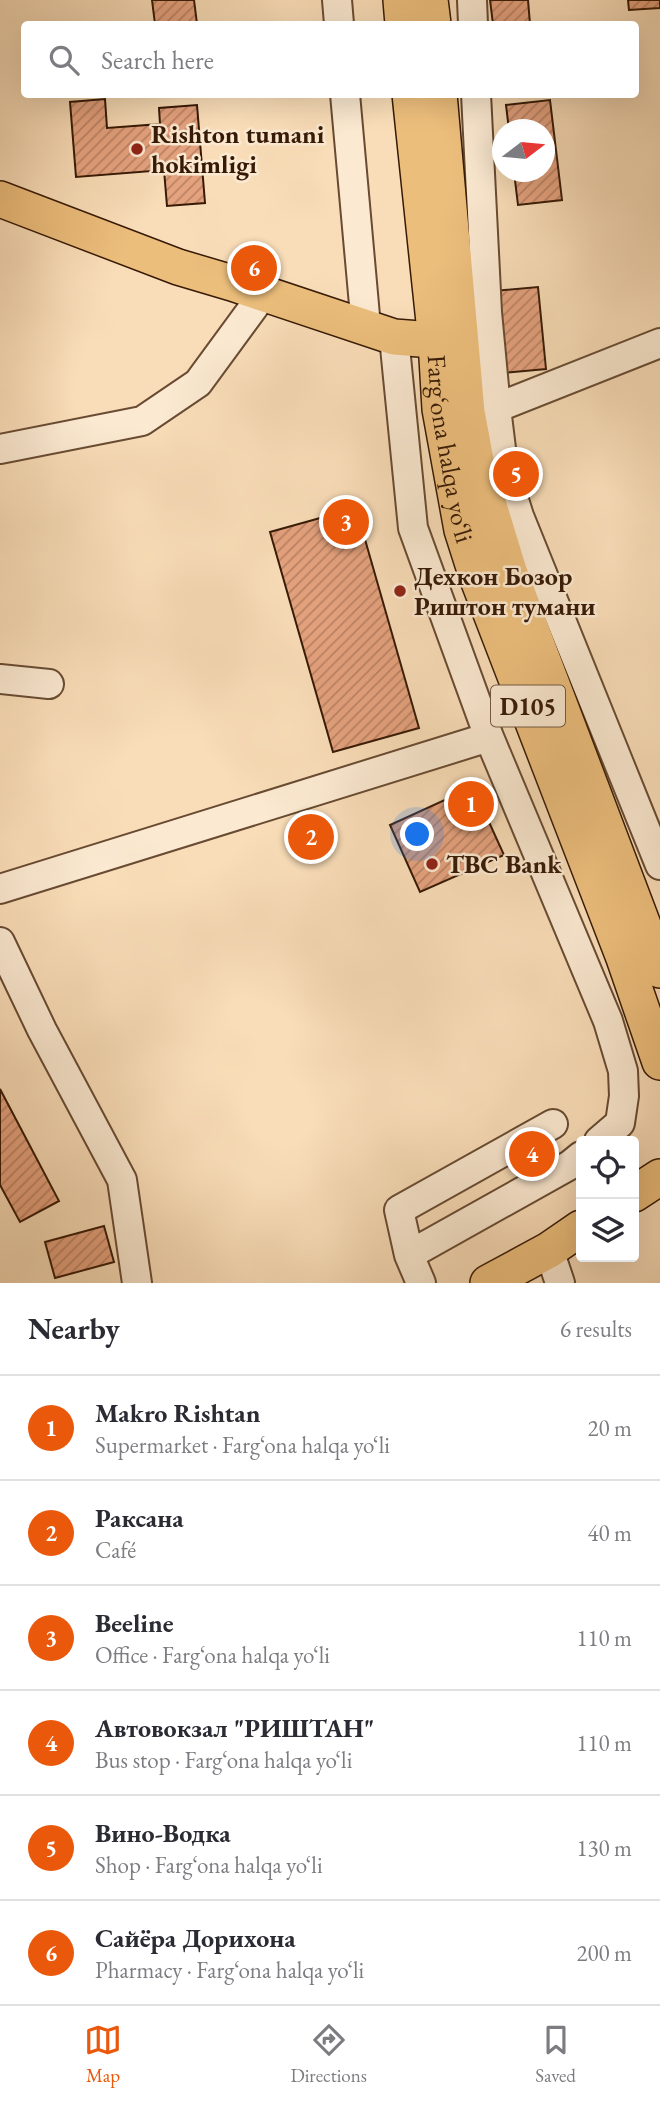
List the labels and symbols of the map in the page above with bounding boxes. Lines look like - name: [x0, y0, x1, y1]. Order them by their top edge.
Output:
- place label: Rishton tumani hokimligi: [151, 117, 325, 181]
- north arrow: [492, 119, 555, 182]
- marker: Rishton tumani hokimligi: [129, 141, 145, 157]
- pin: 6: [231, 242, 277, 294]
- street label: Farg‘ona halqa yo‘li: [420, 354, 482, 547]
- pin: 5: [493, 448, 539, 500]
- pin: 3: [323, 496, 369, 548]
- place label: Дехкон Бозор Риштон тумани: [414, 559, 595, 623]
- marker: Дехкон Бозор Риштон тумани: [392, 583, 408, 599]
- road number: D105: [491, 686, 565, 726]
- pin: 1: [448, 778, 494, 830]
- pin: 2: [288, 811, 334, 863]
- your location: [400, 817, 434, 851]
- place label: TBC Bank: [446, 847, 562, 881]
- marker: TBC Bank: [424, 856, 440, 872]
- pin: 4: [509, 1128, 555, 1180]

